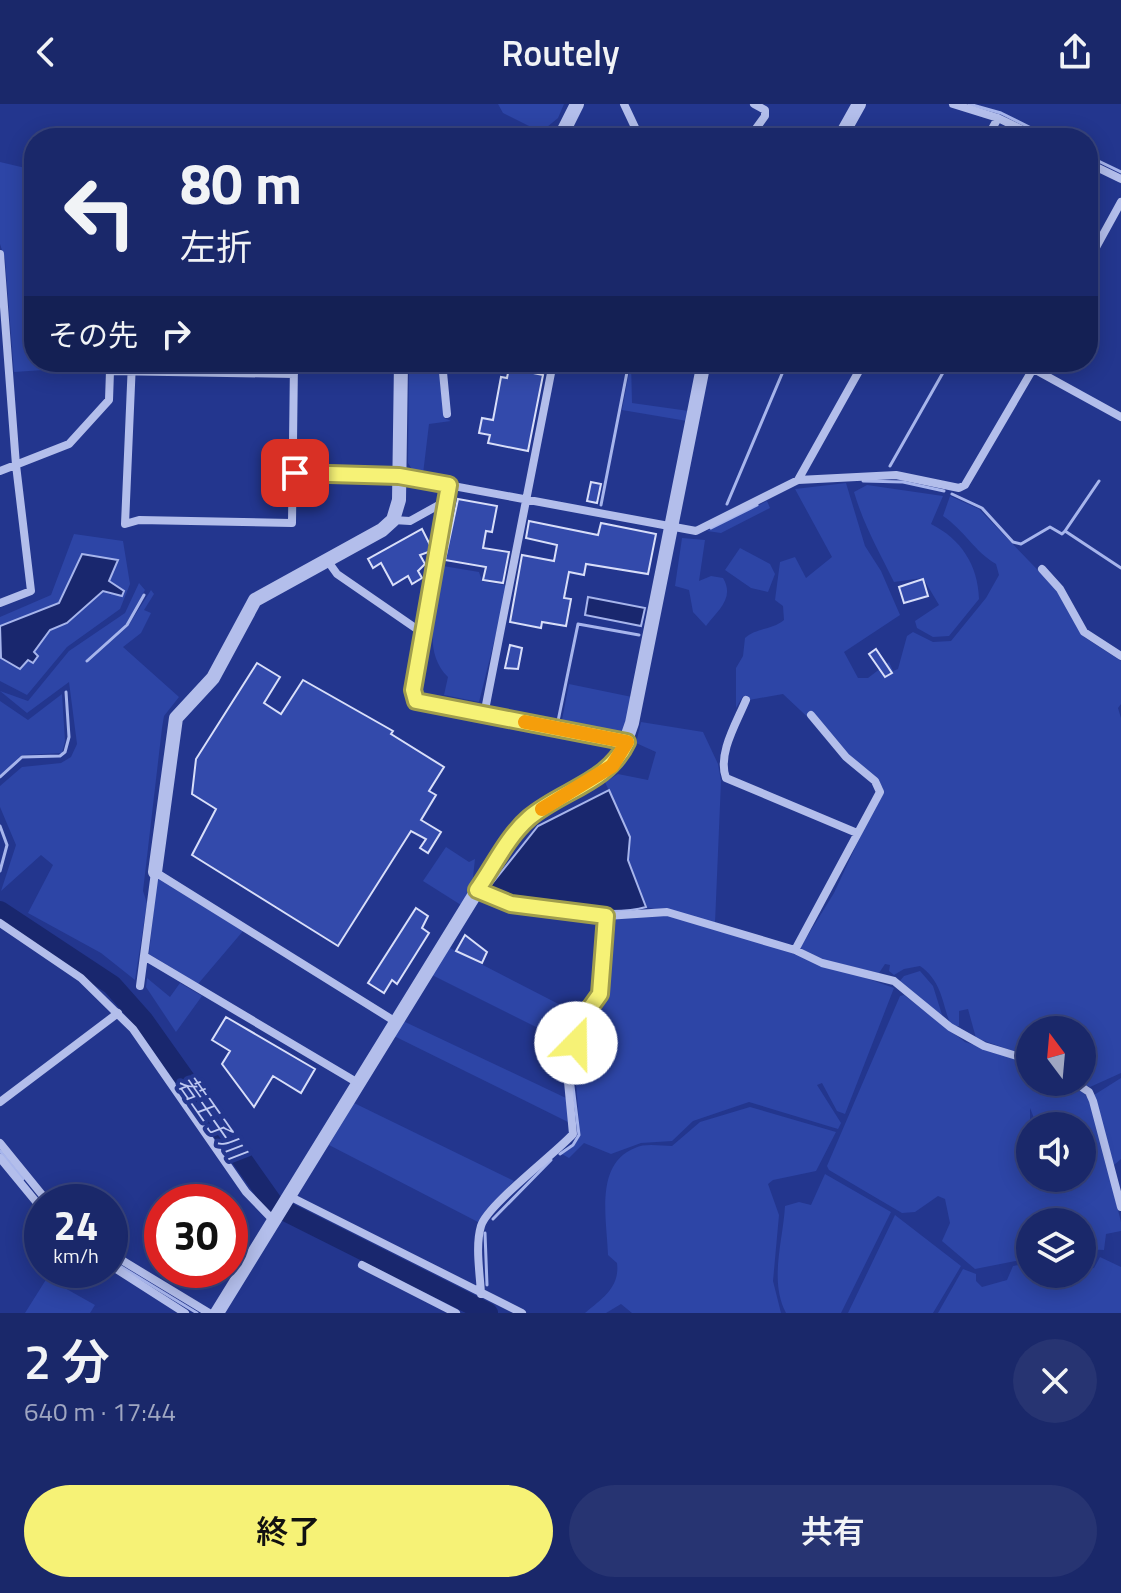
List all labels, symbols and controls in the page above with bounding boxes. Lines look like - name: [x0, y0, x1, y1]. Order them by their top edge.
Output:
- text: Routely: [501, 25, 620, 80]
- icon: back: [24, 30, 68, 74]
- icon: share: [1053, 30, 1097, 74]
- text: 80 m: [180, 141, 302, 226]
- icon: left: [48, 160, 152, 264]
- text: 左折: [180, 219, 252, 274]
- text: その先: [48, 312, 138, 358]
- icon: right: [154, 312, 198, 356]
- pin: [261, 439, 329, 507]
- icon: arrive: [273, 451, 317, 495]
- position arrow: [534, 1001, 618, 1085]
- north arrow: [1016, 1016, 1096, 1096]
- map controls: [1016, 1016, 1096, 1288]
- water label: 若王子川: [170, 1067, 256, 1169]
- button: sound: [1016, 1112, 1096, 1192]
- speed limit sign: 30: [144, 1184, 248, 1288]
- text: 24: [54, 1195, 98, 1256]
- button: layers: [1016, 1208, 1096, 1288]
- text: km/h: [53, 1240, 99, 1271]
- text: 2 分: [24, 1325, 109, 1398]
- button: close: [1013, 1339, 1097, 1423]
- text: 640 m · 17:44: [24, 1392, 176, 1431]
- button: 終了: [24, 1485, 553, 1577]
- button: 共有: [569, 1485, 1097, 1577]

